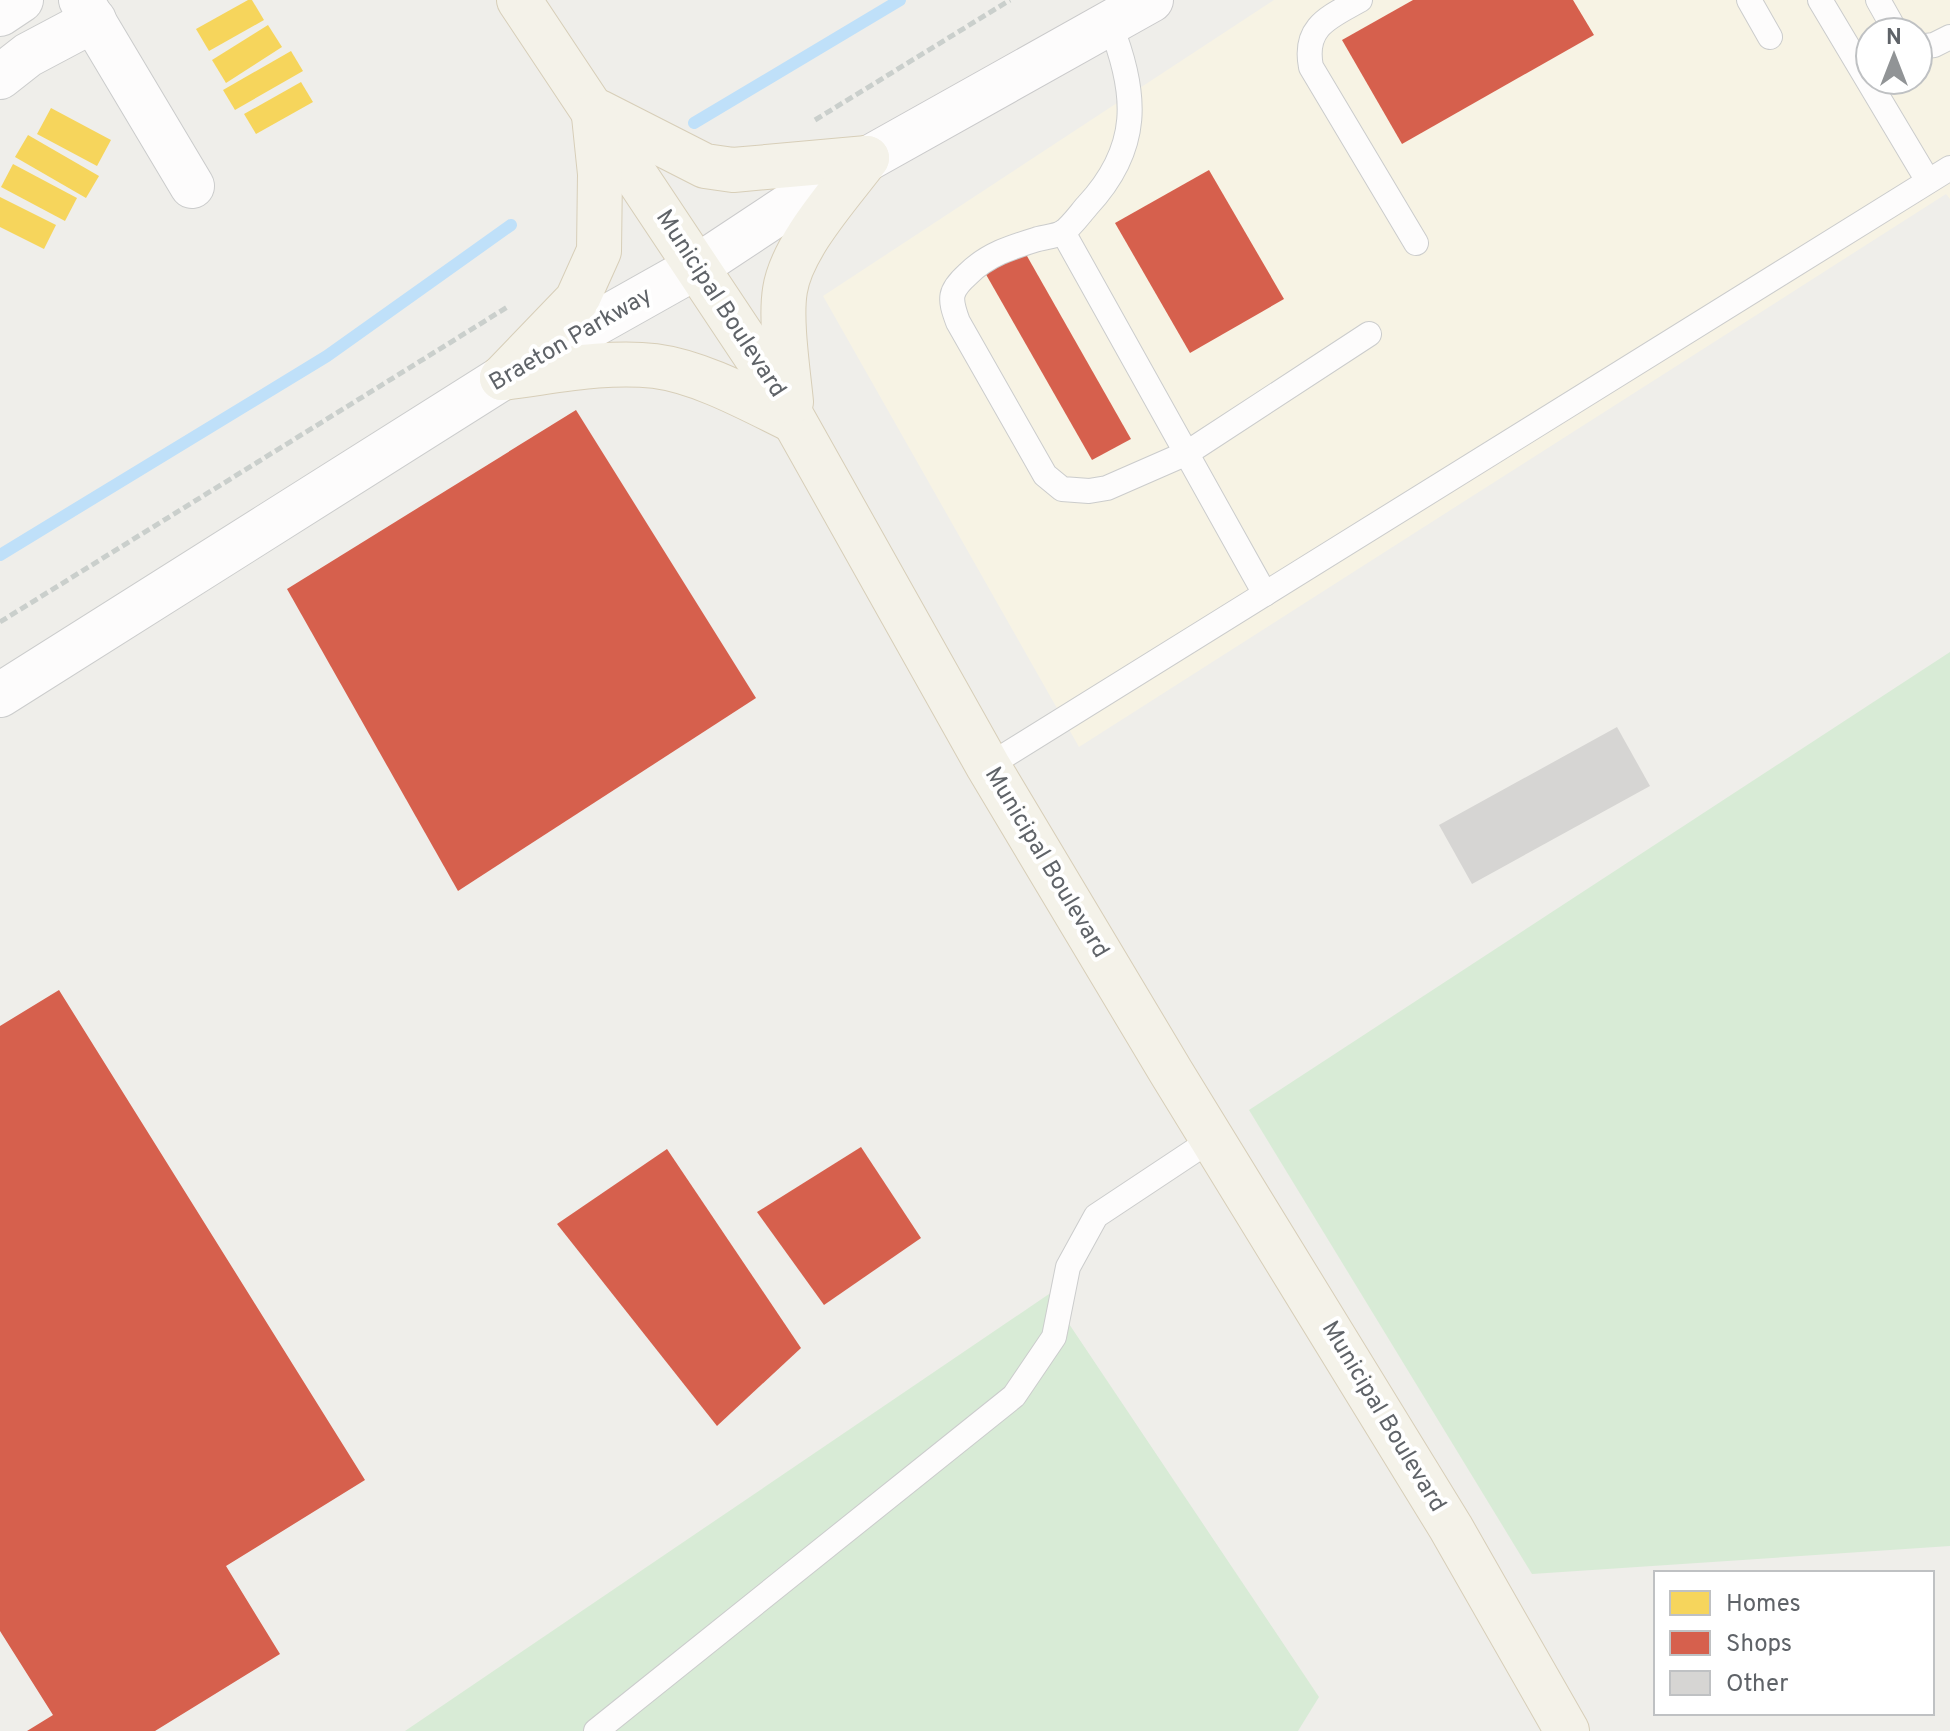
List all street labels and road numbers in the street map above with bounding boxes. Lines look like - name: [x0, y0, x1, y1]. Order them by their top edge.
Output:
- street label: Municipal Boulevard: [648, 205, 792, 403]
- street label: Braeton Parkway: [484, 281, 658, 399]
- street label: Municipal Boulevard: [977, 762, 1115, 964]
- street label: Municipal Boulevard: [1314, 1316, 1452, 1518]

